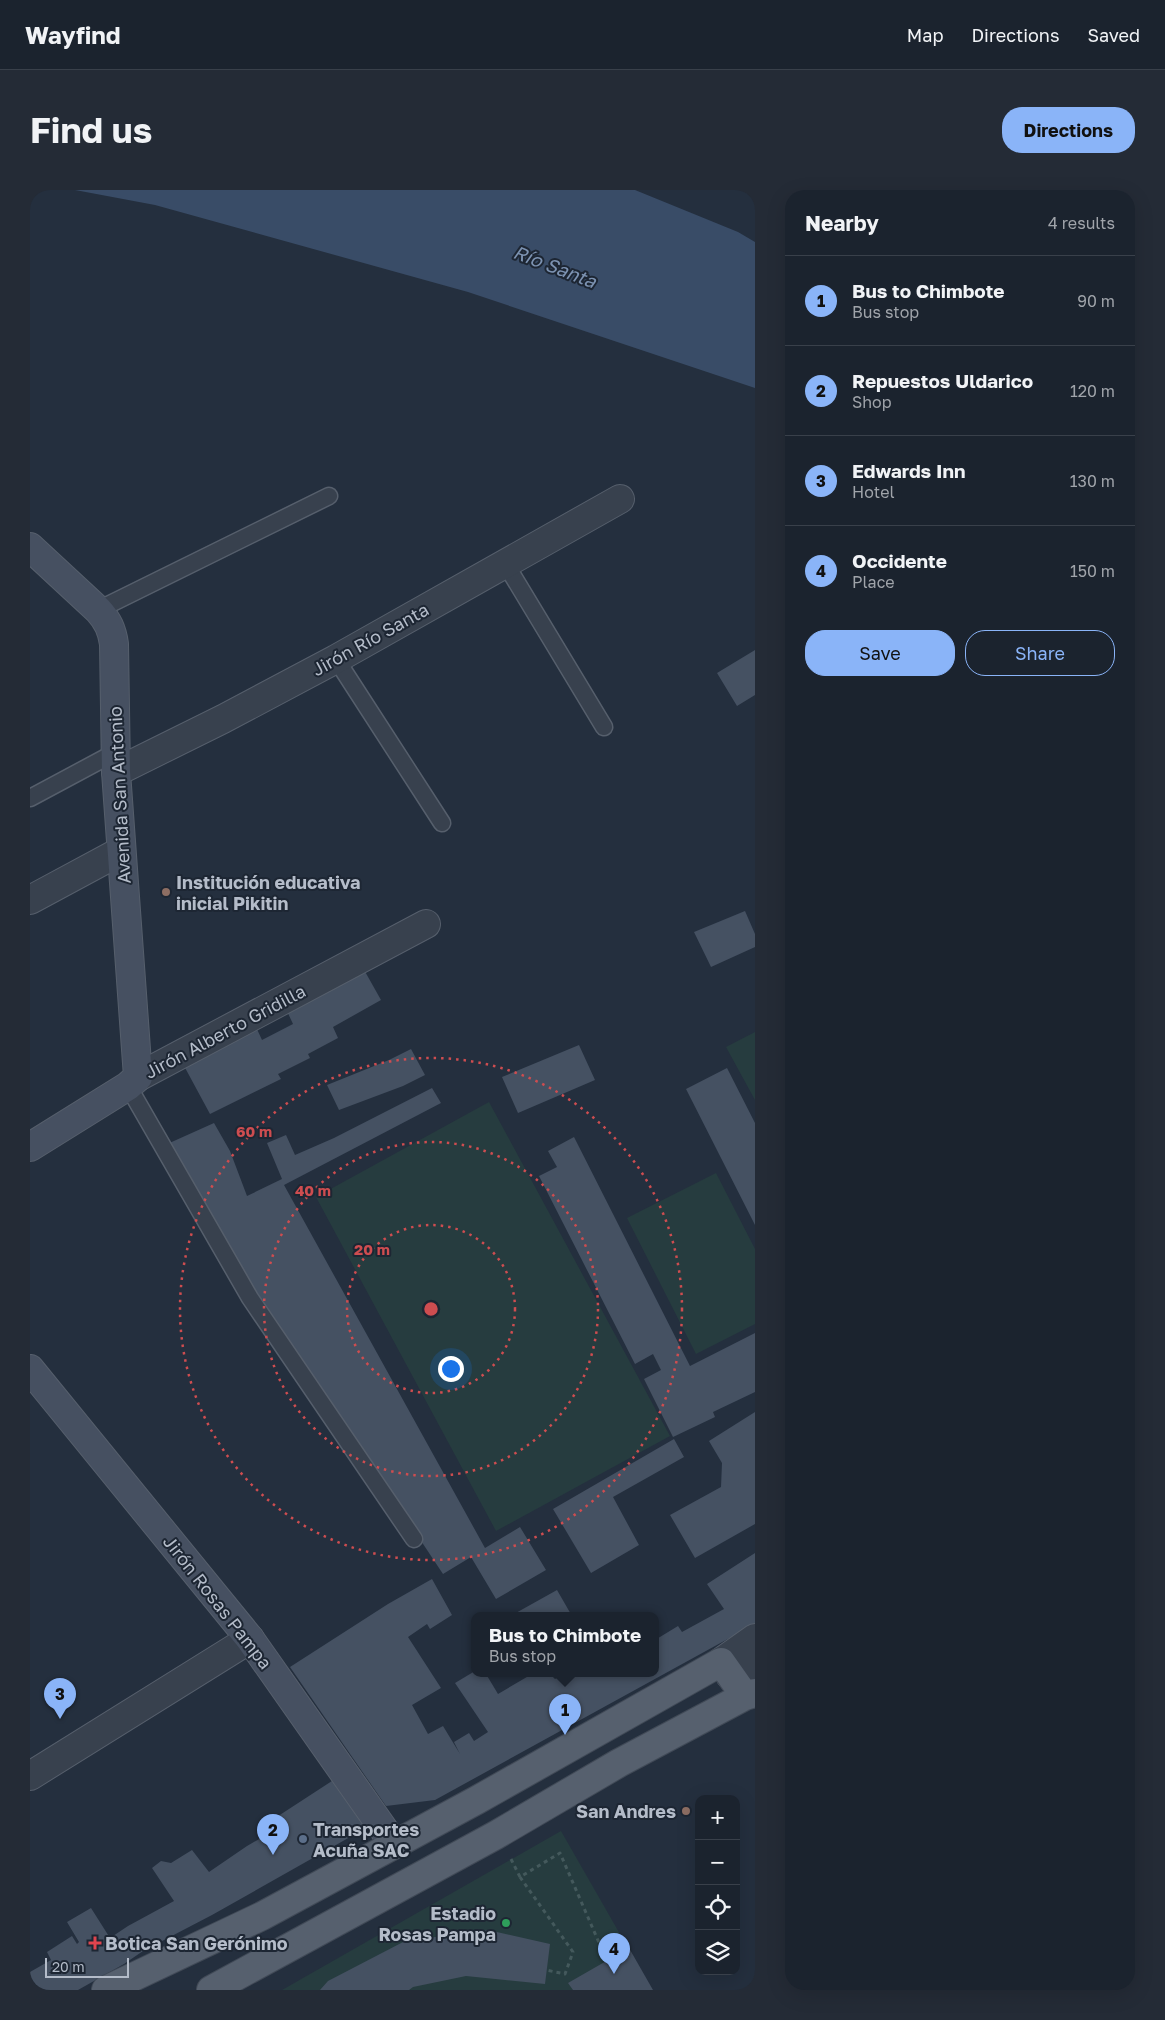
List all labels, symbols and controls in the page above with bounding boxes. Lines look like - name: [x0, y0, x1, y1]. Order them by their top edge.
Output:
- text: Wayfind: [25, 20, 121, 49]
- text: Map: [907, 24, 943, 46]
- text: Directions: [971, 24, 1059, 46]
- text: Saved: [1087, 24, 1140, 46]
- button: Directions: [1002, 107, 1135, 153]
- text: Find us: [30, 109, 152, 151]
- text: Nearby: [805, 210, 879, 236]
- text: 4 results: [1048, 213, 1115, 233]
- water label: Río Santa: [510, 240, 601, 293]
- text: Bus to Chimbote: [852, 279, 1004, 302]
- text: 1: [817, 291, 825, 311]
- text: 90 m: [1077, 291, 1115, 311]
- text: Bus stop: [852, 302, 919, 322]
- text: Repuestos Uldarico: [852, 369, 1033, 392]
- text: 2: [816, 381, 826, 401]
- text: 120 m: [1070, 381, 1115, 401]
- text: Shop: [852, 392, 892, 412]
- text: Edwards Inn: [852, 459, 965, 482]
- text: 3: [816, 471, 826, 491]
- text: 130 m: [1070, 471, 1115, 491]
- text: Hotel: [852, 482, 895, 502]
- text: Occidente: [852, 549, 947, 572]
- text: 4: [816, 561, 826, 581]
- text: 150 m: [1070, 561, 1115, 581]
- text: Place: [852, 572, 895, 592]
- street label: Jirón Río Santa: [308, 598, 432, 680]
- button: Save: [805, 630, 955, 676]
- button: Share: [965, 630, 1115, 676]
- street label: Avenida San Antonio: [103, 706, 135, 884]
- place label: Institución educativa inicial Pikitin: [176, 871, 360, 914]
- marker: Institución educativa inicial Pikitin: [160, 886, 172, 898]
- street label: Jirón Alberto Gridilla: [141, 979, 309, 1083]
- text: 60 m: [236, 1122, 272, 1140]
- text: 40 m: [295, 1181, 331, 1199]
- text: 20 m: [354, 1240, 390, 1258]
- centre of rings: [422, 1300, 440, 1318]
- your location: [438, 1356, 464, 1382]
- street label: Jirón Rosas Pampa: [159, 1531, 277, 1673]
- popup: [471, 1612, 659, 1677]
- text: Bus to Chimbote: [489, 1623, 641, 1646]
- text: Bus stop: [489, 1646, 556, 1666]
- pin: 3: [44, 1678, 76, 1719]
- pin: 1: [549, 1694, 581, 1735]
- map controls: [695, 1795, 740, 1975]
- button: +: [695, 1795, 740, 1840]
- place label: San Andres: [576, 1800, 676, 1822]
- marker: San Andres: [680, 1805, 692, 1817]
- pin: 2: [257, 1814, 289, 1855]
- place label: Transportes Acuña SAC: [313, 1818, 419, 1861]
- marker: Transportes Acuña SAC: [297, 1833, 309, 1845]
- button: −: [695, 1840, 740, 1885]
- button: locate: [695, 1885, 740, 1930]
- place label: Estadio Rosas Pampa: [378, 1902, 496, 1945]
- marker: Estadio Rosas Pampa: [500, 1917, 512, 1929]
- button: layers: [695, 1930, 740, 1975]
- place label: Botica San Gerónimo: [105, 1932, 288, 1954]
- pin: 4: [598, 1933, 630, 1974]
- marker: Botica San Gerónimo: [89, 1937, 101, 1949]
- scale bar: [45, 1955, 129, 1978]
- text: 20 m: [52, 1958, 85, 1975]

